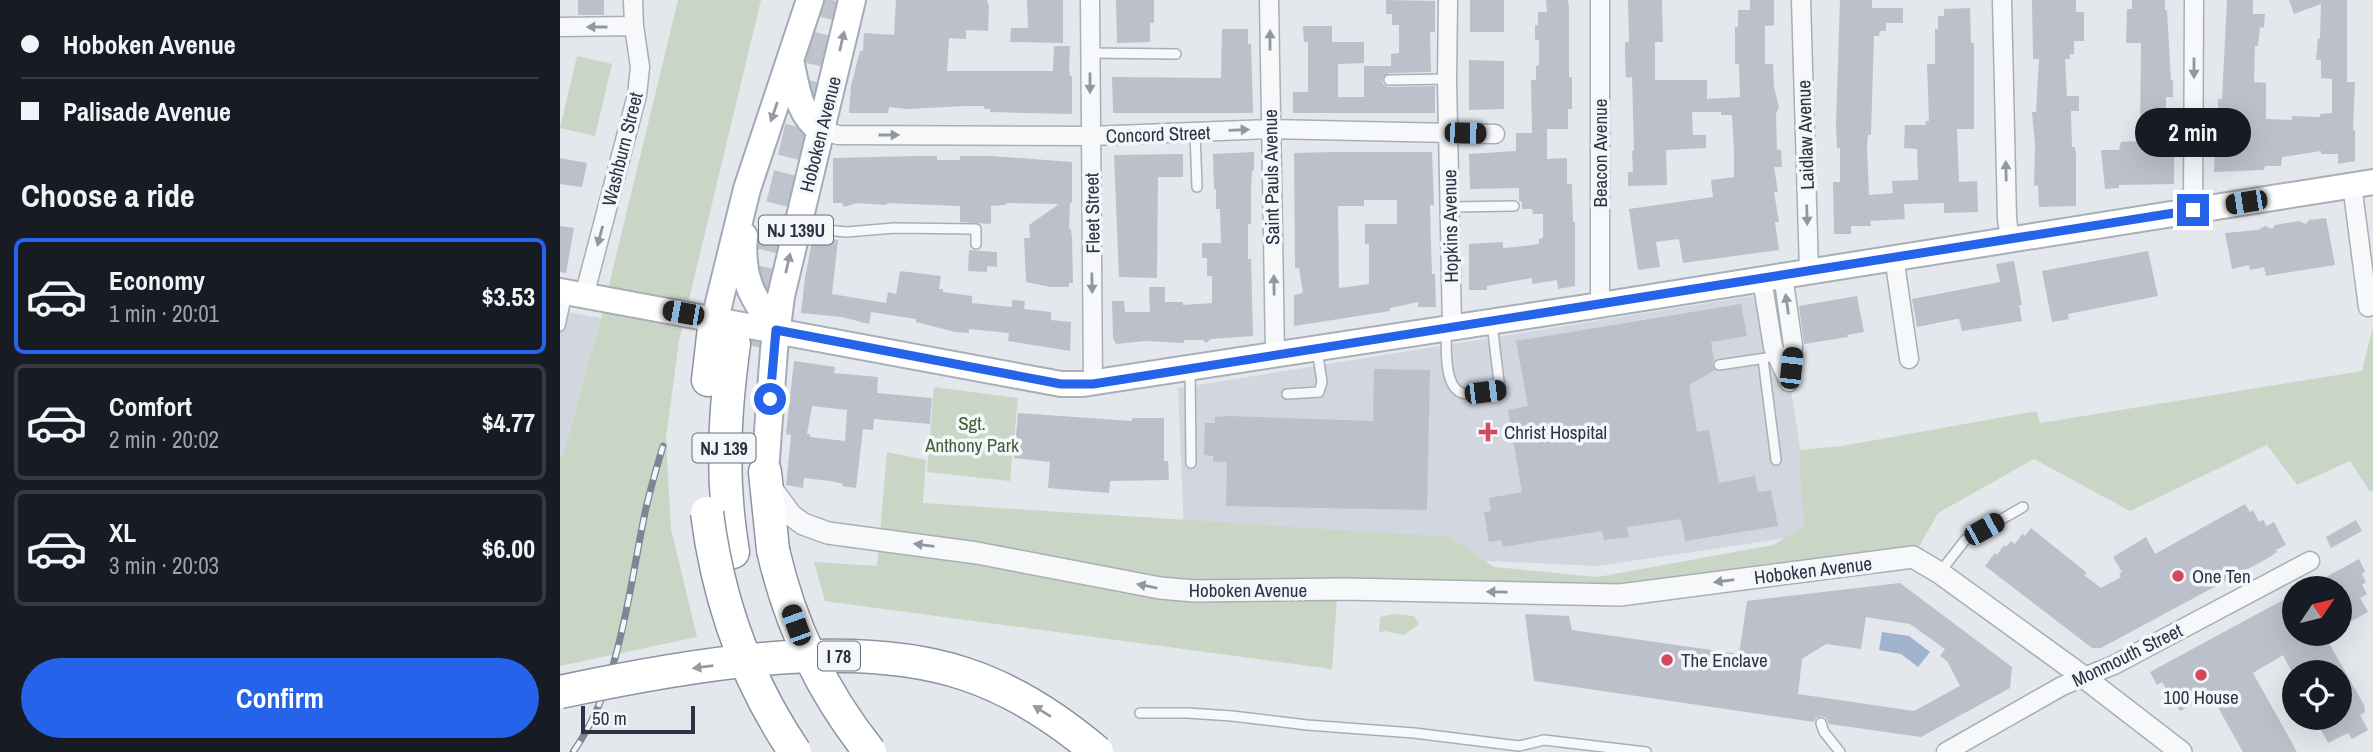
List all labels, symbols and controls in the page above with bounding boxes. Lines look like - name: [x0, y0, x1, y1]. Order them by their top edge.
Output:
- one-way arrow: [586, 21, 608, 33]
- text: Hoboken Avenue: [63, 27, 236, 62]
- one-way arrow: [1264, 29, 1275, 51]
- one-way arrow: [837, 30, 848, 52]
- one-way arrow: [2188, 57, 2200, 79]
- one-way arrow: [1084, 72, 1096, 94]
- street label: Hoboken Avenue: [793, 73, 847, 195]
- street label: Laidlaw Avenue: [1790, 80, 1820, 190]
- street label: Washburn Street: [595, 89, 649, 209]
- text: Palisade Avenue: [63, 94, 231, 129]
- street label: Beacon Avenue: [1587, 99, 1613, 207]
- one-way arrow: [768, 101, 779, 122]
- callout: 2 min: [2135, 108, 2251, 158]
- street label: Saint Pauls Avenue: [1257, 109, 1285, 245]
- text: 2 min: [2168, 117, 2218, 148]
- street label: Concord Street: [1105, 119, 1211, 149]
- car: [1444, 122, 1487, 144]
- one-way arrow: [1228, 125, 1250, 136]
- one-way arrow: [878, 129, 900, 141]
- one-way arrow: [2000, 160, 2011, 182]
- street label: Hopkins Avenue: [1436, 169, 1464, 283]
- street label: Fleet Street: [1078, 172, 1106, 253]
- text: Choose a ride: [21, 174, 195, 217]
- car: [2224, 188, 2269, 216]
- route end: [2177, 194, 2209, 226]
- one-way arrow: [1802, 204, 1813, 226]
- road number: NJ 139U: [759, 215, 833, 244]
- one-way arrow: [594, 226, 604, 247]
- one-way arrow: [783, 252, 794, 274]
- text: Economy: [109, 263, 205, 298]
- icon: car: [25, 265, 88, 328]
- one-way arrow: [1086, 272, 1098, 294]
- one-way arrow: [1268, 274, 1279, 296]
- text: $3.53: [482, 279, 535, 314]
- one-way arrow: [1782, 293, 1793, 315]
- text: 1 min · 20:01: [109, 298, 219, 329]
- car: [661, 299, 706, 327]
- car: [1779, 346, 1804, 390]
- car: [1463, 379, 1508, 405]
- route start: [754, 383, 786, 415]
- text: Comfort: [109, 389, 192, 424]
- icon: car: [25, 391, 88, 454]
- text: $4.77: [482, 405, 535, 440]
- park label: Sgt. Anthony Park: [924, 410, 1019, 458]
- place label: Christ Hospital: [1504, 419, 1607, 445]
- marker: Christ Hospital: [1478, 422, 1498, 442]
- text: 2 min · 20:02: [109, 424, 219, 455]
- road number: NJ 139: [692, 434, 756, 462]
- car: [1961, 510, 2008, 548]
- text: XL: [109, 515, 136, 550]
- icon: car: [25, 517, 88, 580]
- text: $6.00: [482, 531, 535, 566]
- one-way arrow: [912, 540, 934, 551]
- text: 3 min · 20:03: [109, 550, 219, 581]
- street label: Hoboken Avenue: [1753, 550, 1873, 590]
- place label: One Ten: [2192, 563, 2251, 589]
- marker: One Ten: [2170, 568, 2186, 584]
- one-way arrow: [1712, 575, 1734, 586]
- north arrow: [2282, 576, 2352, 646]
- map controls: [2282, 576, 2352, 730]
- street label: Hoboken Avenue: [1189, 577, 1307, 603]
- one-way arrow: [1136, 580, 1158, 591]
- one-way arrow: [1486, 586, 1508, 598]
- car: [779, 602, 814, 648]
- street label: Monmouth Street: [2068, 617, 2187, 693]
- road number: I 78: [818, 642, 860, 670]
- place label: The Enclave: [1681, 647, 1768, 673]
- marker: The Enclave: [1659, 652, 1675, 668]
- button: Confirm: [21, 658, 539, 738]
- button: locate: [2282, 660, 2352, 730]
- one-way arrow: [692, 662, 714, 673]
- marker: 100 House: [2193, 667, 2209, 683]
- place label: 100 House: [2163, 684, 2239, 710]
- scale bar: [581, 703, 695, 735]
- text: 50 m: [592, 705, 627, 731]
- one-way arrow: [1032, 705, 1051, 718]

